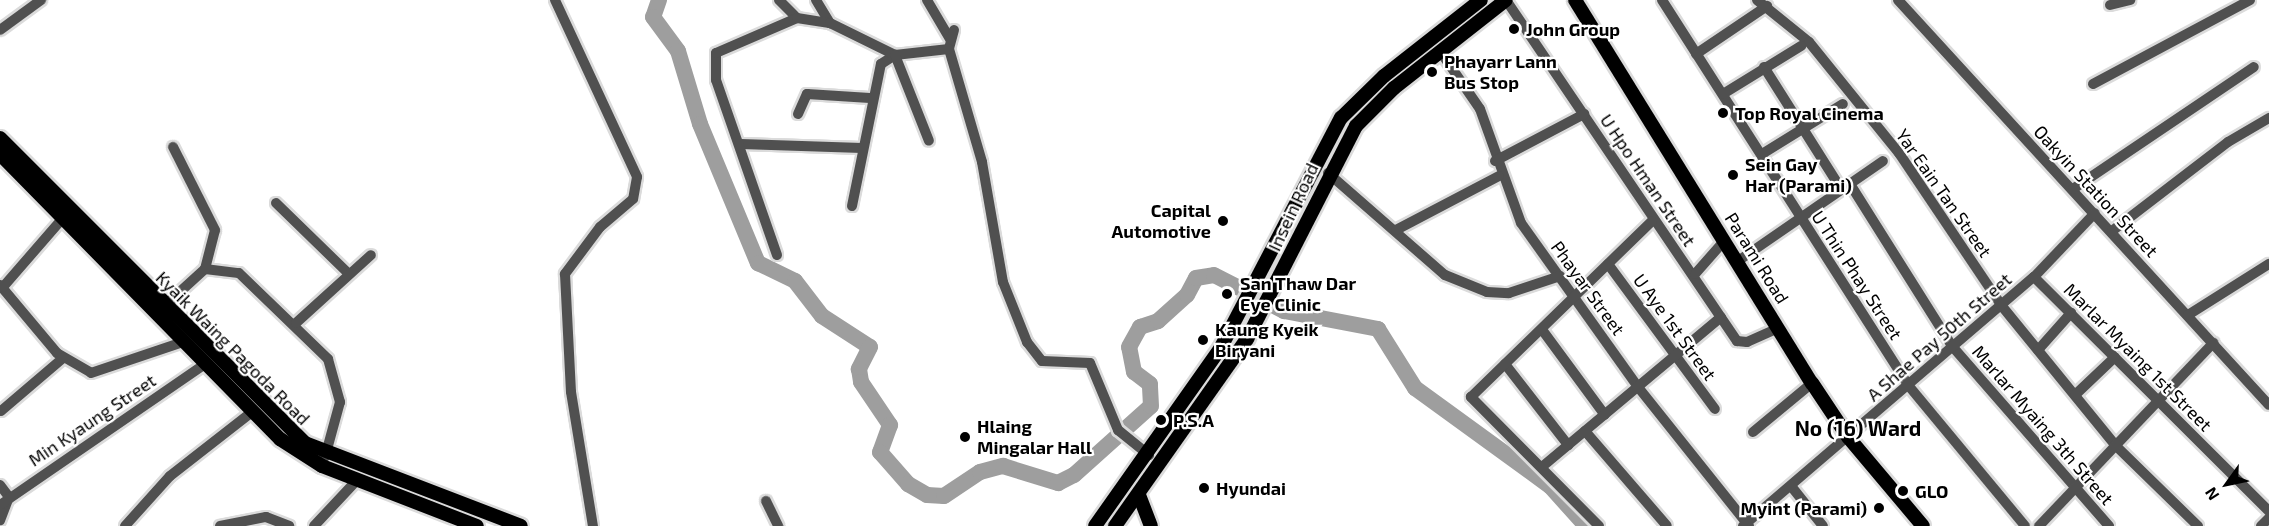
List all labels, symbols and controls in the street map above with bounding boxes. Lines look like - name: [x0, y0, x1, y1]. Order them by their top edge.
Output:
- place label: John Group: [1526, 18, 1620, 40]
- marker: John Group: [1507, 22, 1521, 36]
- place label: Phayarr Lann Bus Stop: [1444, 51, 1557, 94]
- marker: Phayarr Lann Bus Stop: [1425, 65, 1439, 79]
- place label: Top Royal Cinema: [1735, 102, 1884, 124]
- marker: Top Royal Cinema: [1716, 106, 1730, 120]
- street label: U Hpo Hman Street: [1596, 110, 1700, 250]
- street label: Oakyin Station Street: [2029, 121, 2163, 261]
- street label: Yar Eain Tan Street: [1891, 124, 1997, 262]
- place label: Sein Gay Har (Parami): [1745, 154, 1852, 196]
- street label: Insein Road: [1263, 160, 1323, 254]
- marker: Sein Gay Har (Parami): [1726, 168, 1740, 182]
- place label: Capital Automotive: [1112, 200, 1211, 242]
- street label: U Thin Phay Street: [1807, 206, 1907, 344]
- street label: Parami Road: [1720, 209, 1794, 307]
- marker: Capital Automotive: [1216, 214, 1230, 228]
- street label: Phayar Street: [1546, 237, 1630, 339]
- street label: Kyaik Waing Pagoda Road: [151, 266, 315, 430]
- street label: A Shae Pay 50th Street: [1862, 268, 2016, 406]
- street label: U Aye 1st Street: [1629, 269, 1721, 385]
- place label: San Thaw Dar Eye Clinic: [1240, 273, 1357, 316]
- street label: Marlar Myaing 1st Street: [2059, 278, 2217, 436]
- marker: San Thaw Dar Eye Clinic: [1218, 285, 1236, 303]
- place label: Kaung Kyeik Biryani: [1215, 319, 1319, 362]
- marker: Kaung Kyeik Biryani: [1196, 333, 1210, 347]
- street label: Marlar Myaing 3th Street: [1968, 341, 2118, 509]
- street label: Min Kyaung Street: [24, 369, 160, 471]
- place label: P.S.A: [1173, 409, 1214, 431]
- marker: P.S.A: [1154, 413, 1168, 427]
- district label: No (16) Ward: [1795, 415, 1921, 441]
- place label: Hlaing Mingalar Hall: [977, 416, 1092, 458]
- marker: Hlaing Mingalar Hall: [958, 430, 972, 444]
- north arrow: [2197, 454, 2257, 514]
- place label: Hyundai: [1216, 477, 1286, 499]
- place label: GLO: [1915, 480, 1948, 502]
- marker: Hyundai: [1197, 481, 1211, 495]
- marker: GLO: [1896, 484, 1910, 498]
- text: N: [2200, 484, 2223, 504]
- place label: Myint (Parami): [1740, 497, 1867, 519]
- marker: Myint (Parami): [1872, 501, 1886, 515]

